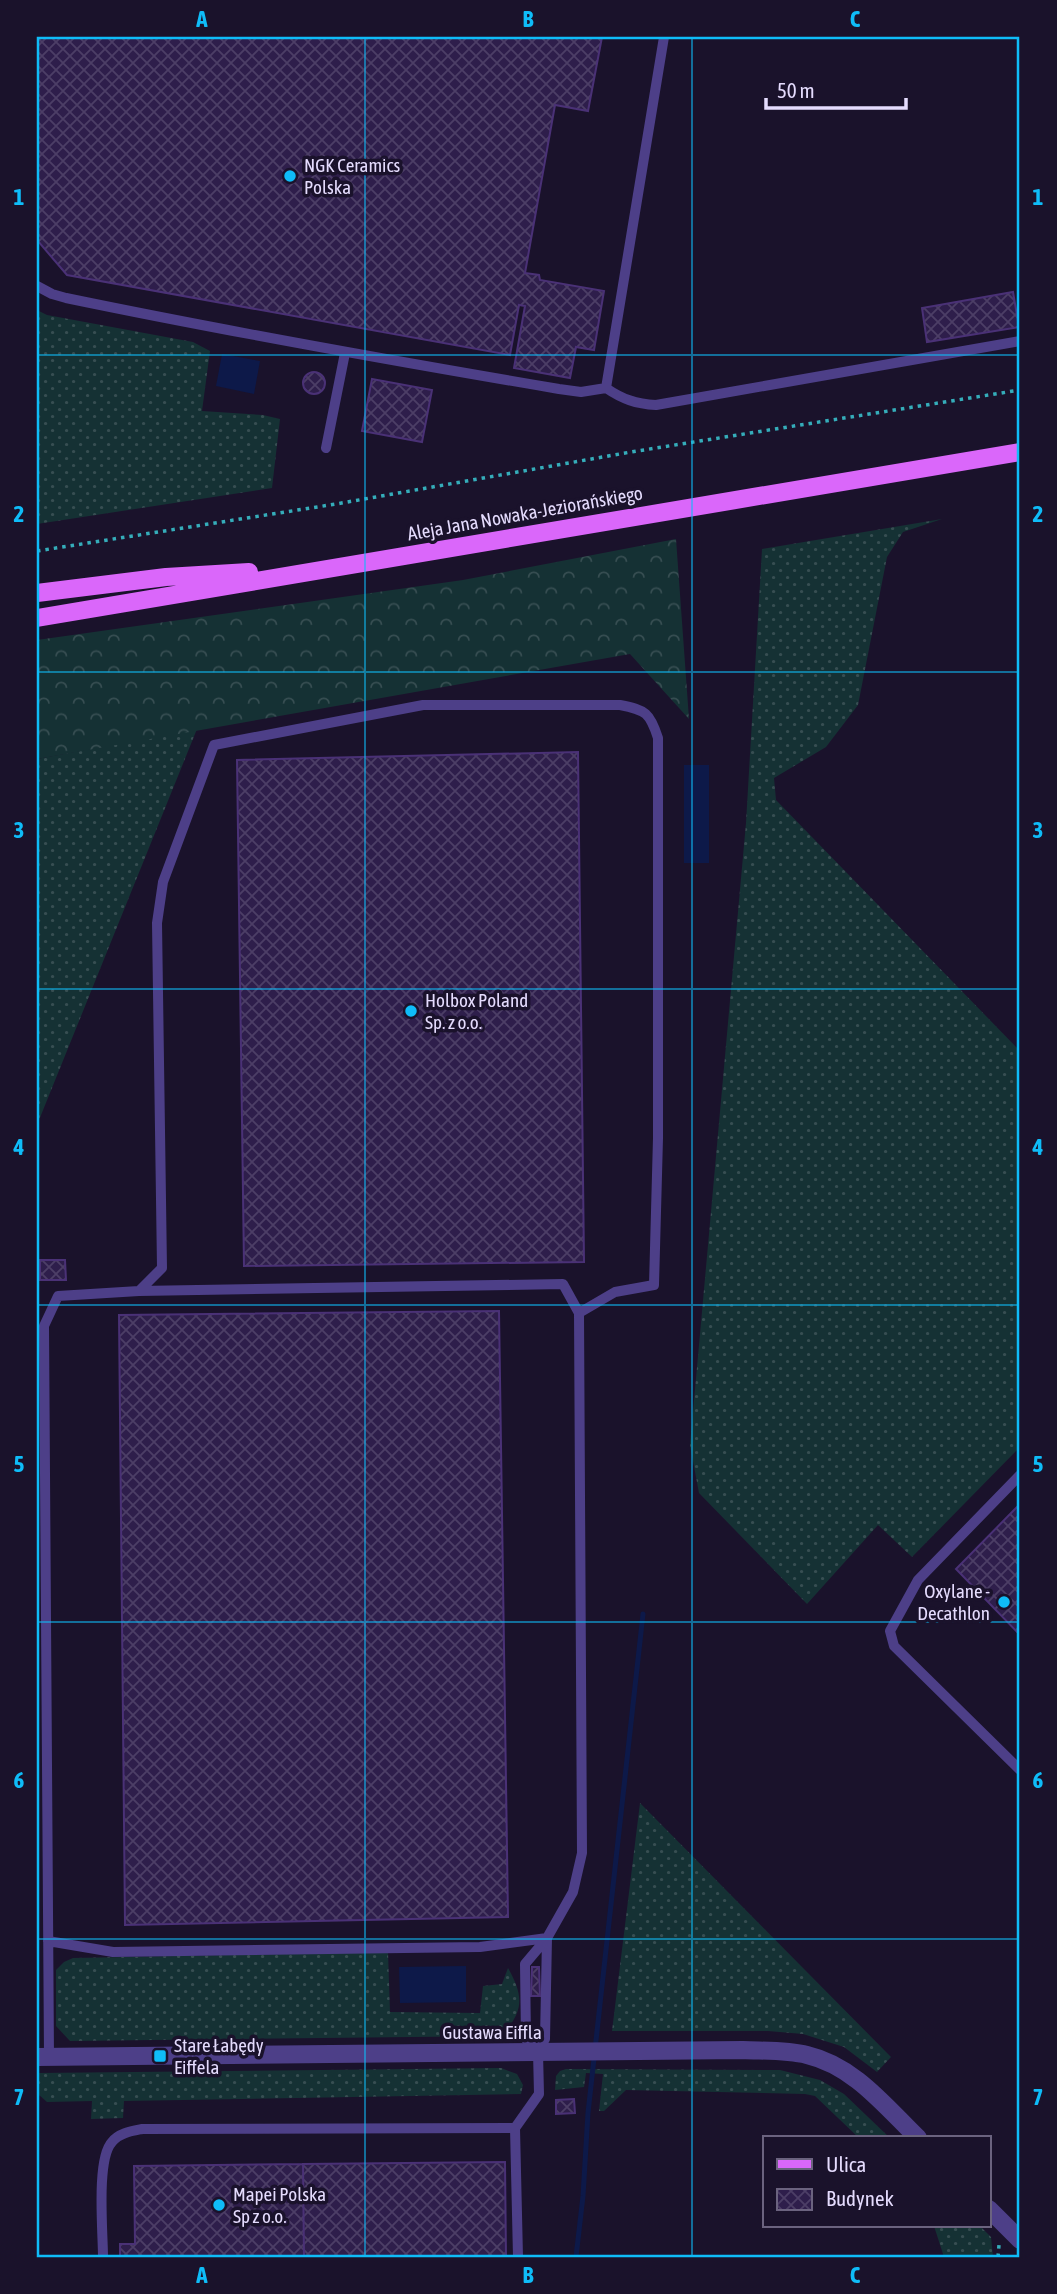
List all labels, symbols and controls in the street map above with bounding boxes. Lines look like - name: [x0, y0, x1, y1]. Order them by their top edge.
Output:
- text: A: [195, 6, 208, 32]
- text: B: [523, 6, 534, 32]
- text: C: [850, 6, 861, 32]
- scale bar: [766, 66, 906, 110]
- text: 50 m: [777, 78, 815, 102]
- place label: NGK Ceramics Polska: [304, 154, 401, 198]
- marker: NGK Ceramics Polska: [282, 168, 298, 184]
- text: 1: [14, 184, 25, 210]
- text: 1: [1033, 184, 1044, 210]
- street label: Aleja Jana Nowaka-Jeziorańskiego: [406, 481, 644, 545]
- text: 2: [14, 501, 24, 527]
- text: 2: [1033, 501, 1043, 527]
- text: 3: [14, 817, 24, 843]
- text: 3: [1033, 817, 1043, 843]
- place label: Holbox Poland Sp. z o.o.: [425, 989, 528, 1033]
- marker: Holbox Poland Sp. z o.o.: [403, 1003, 419, 1019]
- text: 4: [13, 1134, 25, 1160]
- text: 4: [1032, 1134, 1044, 1160]
- text: 5: [14, 1451, 25, 1477]
- text: 5: [1033, 1451, 1044, 1477]
- place label: Oxylane - Decathlon: [917, 1580, 990, 1624]
- marker: Oxylane - Decathlon: [996, 1594, 1012, 1610]
- text: 6: [14, 1767, 25, 1793]
- text: 6: [1033, 1767, 1044, 1793]
- street label: Gustawa Eiffla: [442, 2021, 542, 2043]
- place label: Stare Łabędy Eiffela: [174, 2034, 264, 2078]
- marker: Stare Łabędy Eiffela: [152, 2048, 168, 2064]
- text: 7: [14, 2084, 24, 2110]
- text: 7: [1033, 2084, 1043, 2110]
- legend: [763, 2136, 990, 2228]
- text: Ulica: [826, 2152, 866, 2176]
- place label: Mapei Polska Sp z o.o.: [233, 2183, 326, 2227]
- text: Budynek: [826, 2186, 894, 2210]
- marker: Mapei Polska Sp z o.o.: [211, 2197, 227, 2213]
- text: A: [195, 2262, 208, 2288]
- text: B: [523, 2262, 534, 2288]
- text: C: [850, 2262, 861, 2288]

